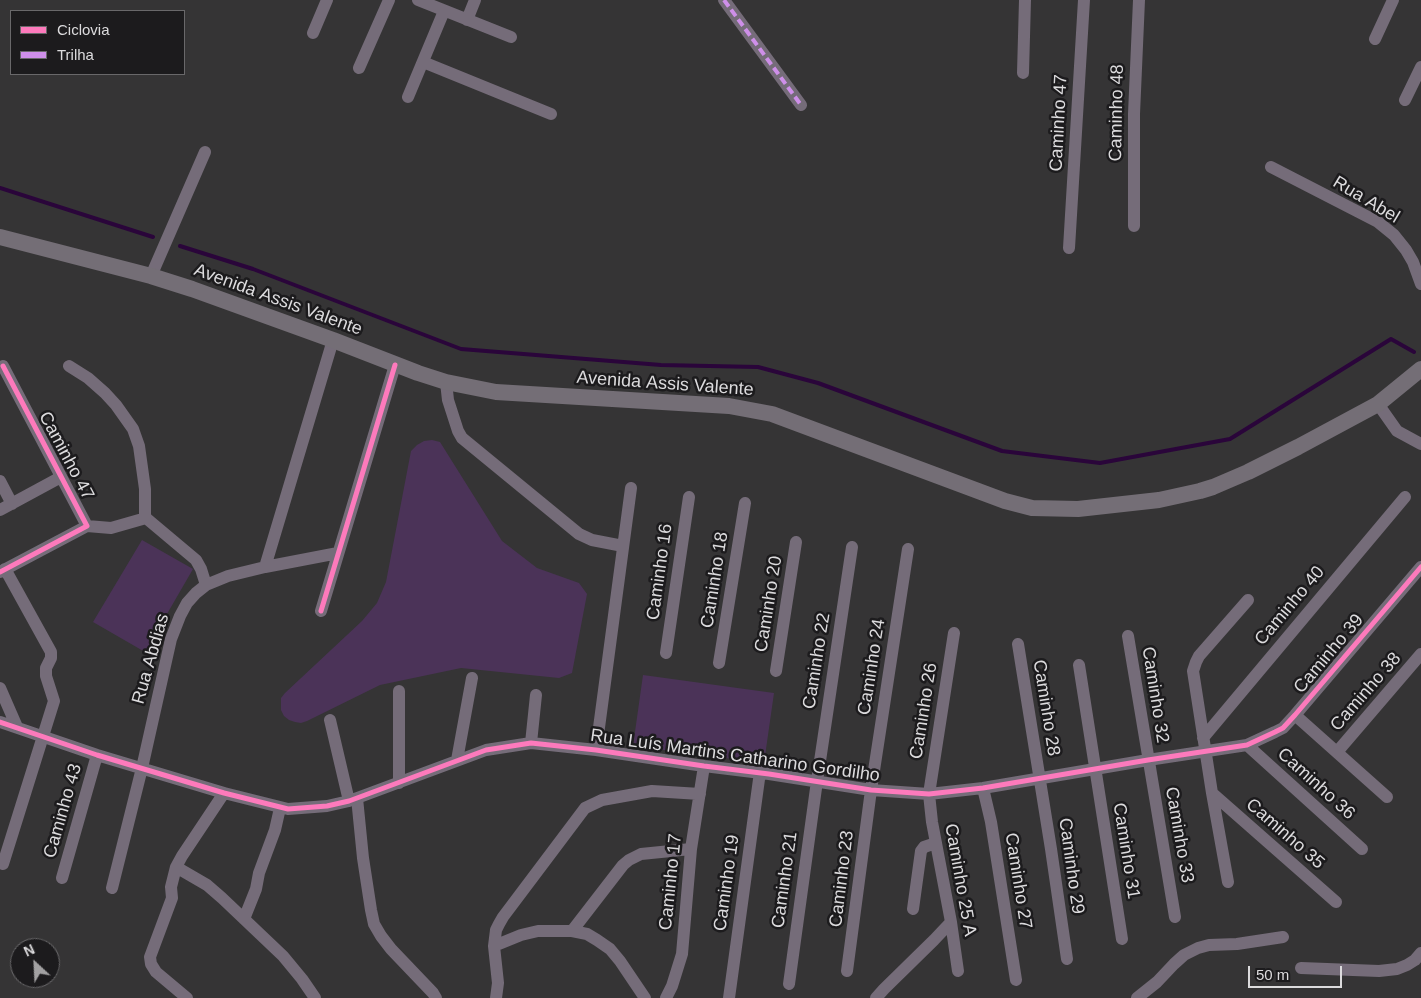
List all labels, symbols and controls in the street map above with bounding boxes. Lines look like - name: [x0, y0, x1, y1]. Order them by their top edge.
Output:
- legend: [10, 10, 185, 75]
- text: Ciclovia: [57, 21, 110, 38]
- text: Trilha: [57, 46, 94, 63]
- street label: Caminho 48: [1105, 64, 1129, 162]
- street label: Caminho 47: [1046, 74, 1072, 172]
- street label: Rua Abel: [1329, 172, 1403, 228]
- street label: Avenida Assis Valente: [191, 260, 365, 340]
- street label: Avenida Assis Valente: [576, 367, 754, 401]
- street label: Caminho 47: [34, 408, 98, 504]
- street label: Caminho 16: [643, 522, 677, 622]
- street label: Caminho 18: [697, 530, 733, 630]
- street label: Caminho 20: [751, 554, 787, 654]
- street label: Caminho 40: [1251, 562, 1329, 650]
- street label: Caminho 39: [1290, 610, 1368, 698]
- street label: Rua Abdias: [128, 611, 174, 707]
- street label: Caminho 22: [799, 611, 835, 711]
- street label: Caminho 24: [854, 617, 890, 717]
- street label: Caminho 32: [1137, 645, 1173, 745]
- street label: Caminho 38: [1326, 648, 1406, 736]
- street label: Caminho 28: [1028, 658, 1064, 758]
- street label: Caminho 26: [906, 661, 942, 761]
- street label: Rua Luís Martins Catharino Gordilho: [589, 725, 881, 787]
- street label: Caminho 36: [1273, 744, 1359, 824]
- street label: Caminho 43: [39, 761, 87, 861]
- street label: Caminho 33: [1160, 785, 1198, 885]
- street label: Caminho 35: [1241, 794, 1329, 874]
- street label: Caminho 31: [1108, 801, 1144, 901]
- street label: Caminho 29: [1054, 816, 1088, 916]
- street label: Caminho 25 A: [939, 822, 981, 938]
- street label: Caminho 21: [768, 830, 802, 930]
- street label: Caminho 23: [825, 830, 859, 928]
- street label: Caminho 27: [1000, 831, 1036, 931]
- street label: Caminho 17: [655, 833, 687, 931]
- street label: Caminho 19: [710, 833, 744, 933]
- north arrow: [10, 938, 60, 988]
- text: N: [21, 941, 37, 960]
- scale bar: [1251, 956, 1345, 988]
- text: 50 m: [1256, 966, 1289, 983]

